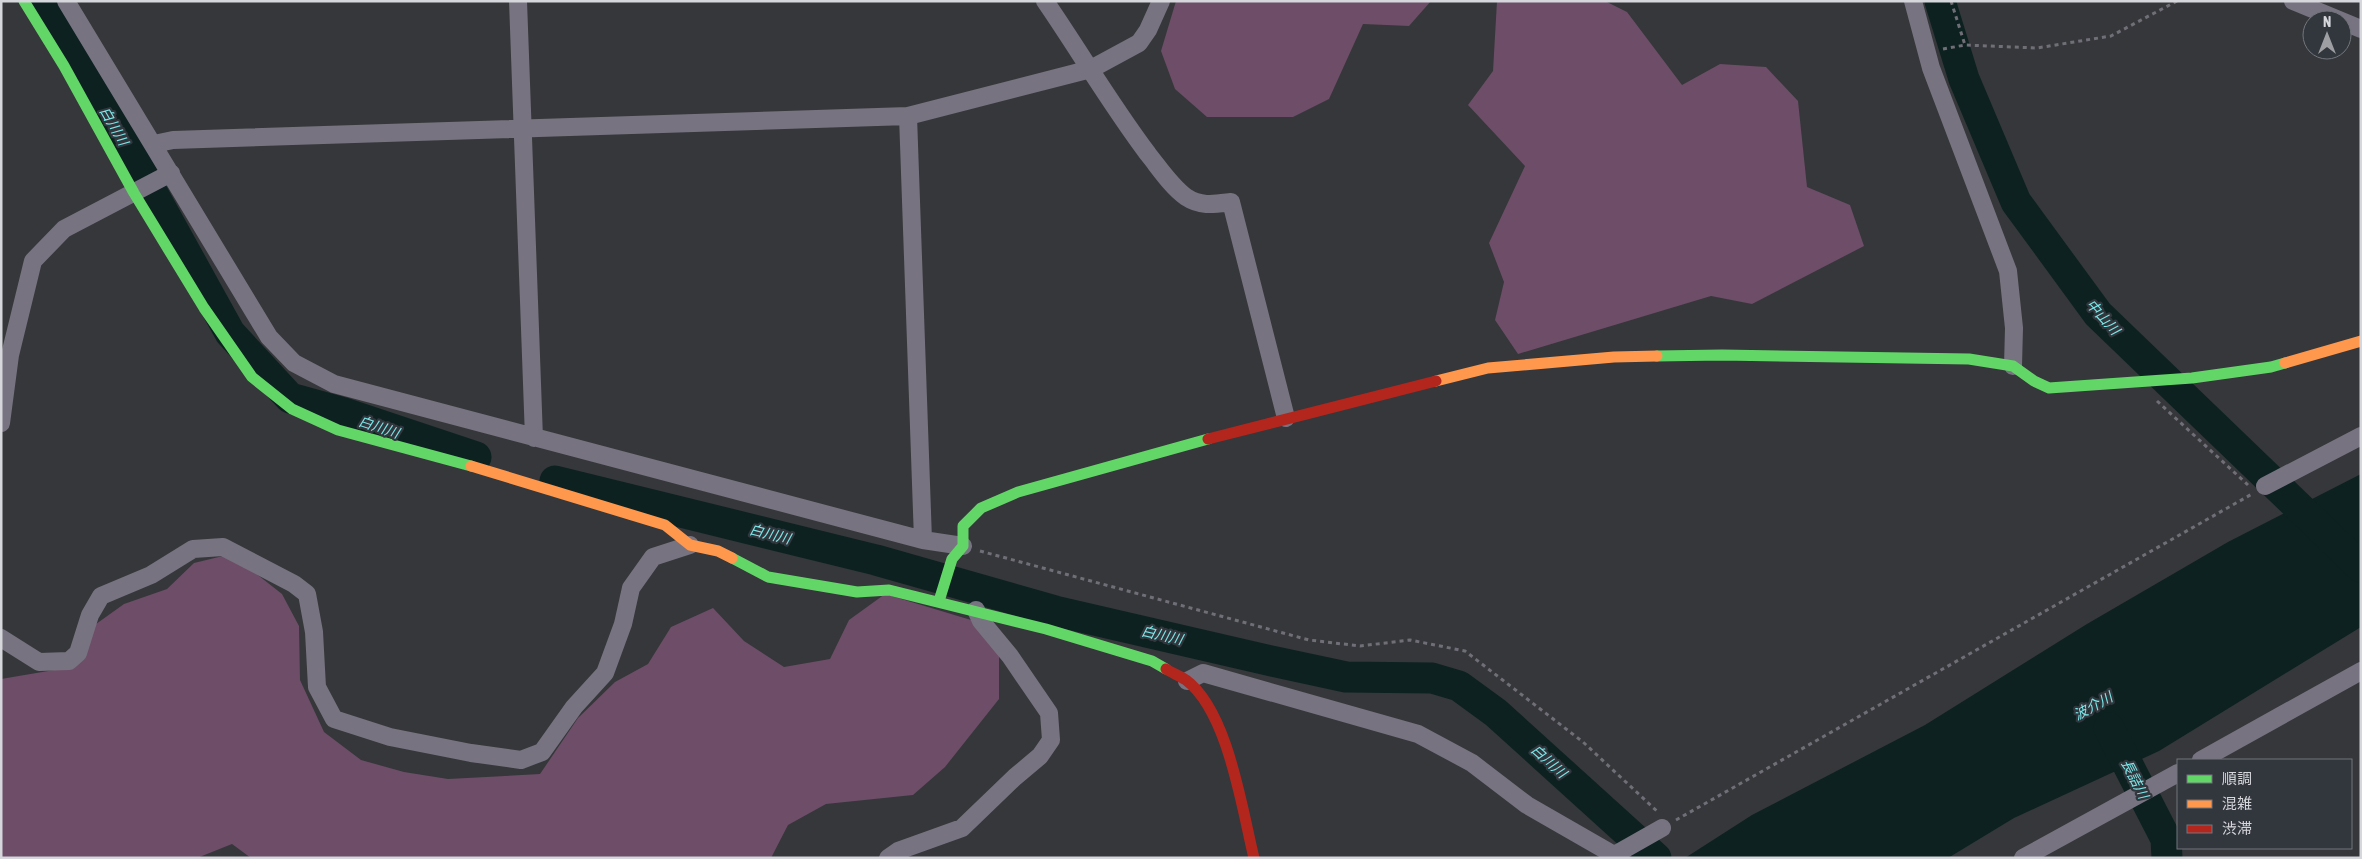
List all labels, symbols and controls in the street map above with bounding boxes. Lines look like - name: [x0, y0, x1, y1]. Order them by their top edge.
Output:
- north arrow: [2302, 10, 2352, 60]
- text: N: [2323, 14, 2331, 30]
- water label: 白川川: [97, 104, 132, 150]
- water label: 中山川: [2083, 296, 2124, 339]
- water label: 白川川: [357, 413, 403, 442]
- water label: 白川川: [748, 521, 794, 547]
- water label: 白川川: [1140, 622, 1186, 648]
- water label: 波介川: [2071, 688, 2117, 723]
- water label: 白川川: [1528, 741, 1571, 782]
- water label: 長詰川: [2118, 757, 2153, 803]
- legend: [2177, 759, 2352, 849]
- text: 順調: [2222, 770, 2252, 787]
- text: 混雑: [2222, 795, 2252, 812]
- text: 渋滞: [2222, 820, 2252, 837]

